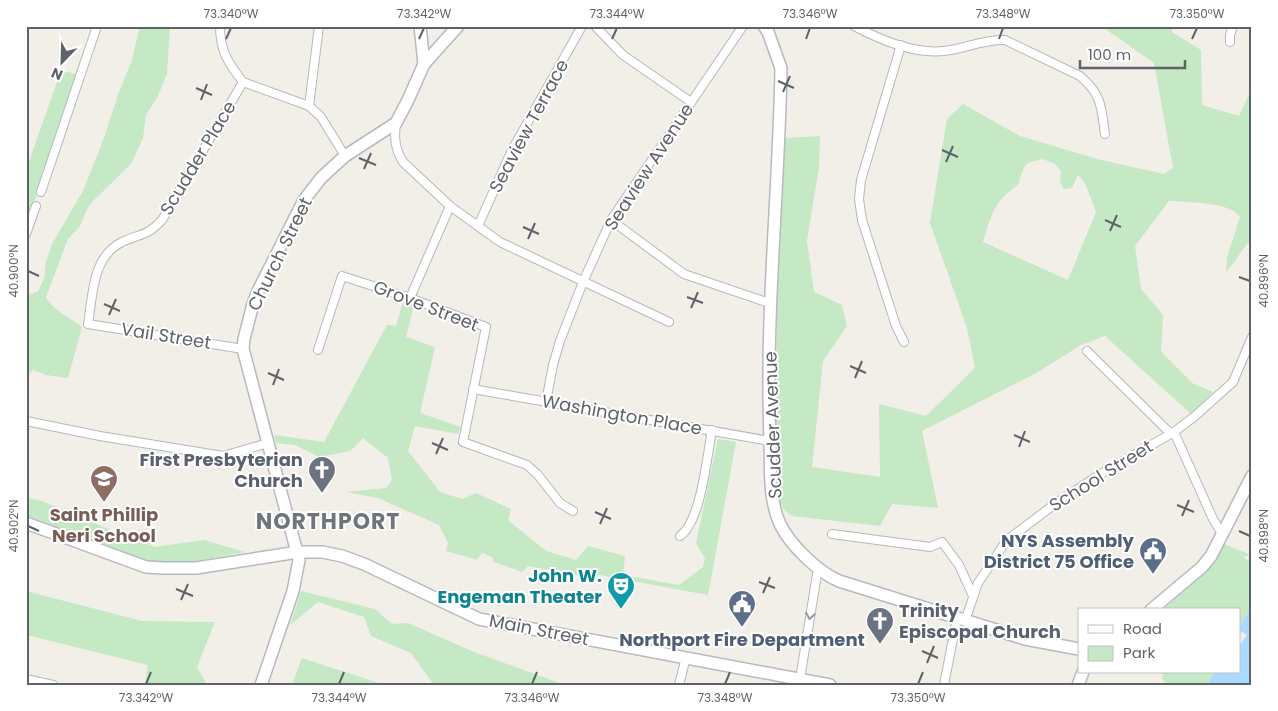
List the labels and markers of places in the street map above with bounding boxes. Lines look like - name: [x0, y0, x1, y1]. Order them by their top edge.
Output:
- place label: First Presbyterian Church: [140, 447, 303, 493]
- church icon: First Presbyterian Church: [307, 455, 337, 494]
- school or university icon: Saint Phillip Neri School: [89, 464, 119, 503]
- place label: Saint Phillip Neri School: [50, 502, 158, 548]
- place label: NYS Assembly District 75 Office: [984, 528, 1135, 574]
- public building icon: NYS Assembly District 75 Office: [1138, 536, 1168, 575]
- place label: John W. Engeman Theater: [437, 563, 602, 609]
- theatre icon: John W. Engeman Theater: [606, 571, 636, 610]
- public building icon: Northport Fire Department: [727, 589, 757, 628]
- place label: Trinity Episcopal Church: [899, 598, 1061, 644]
- church icon: Trinity Episcopal Church: [865, 606, 895, 645]
- place label: Northport Fire Department: [619, 627, 865, 652]

